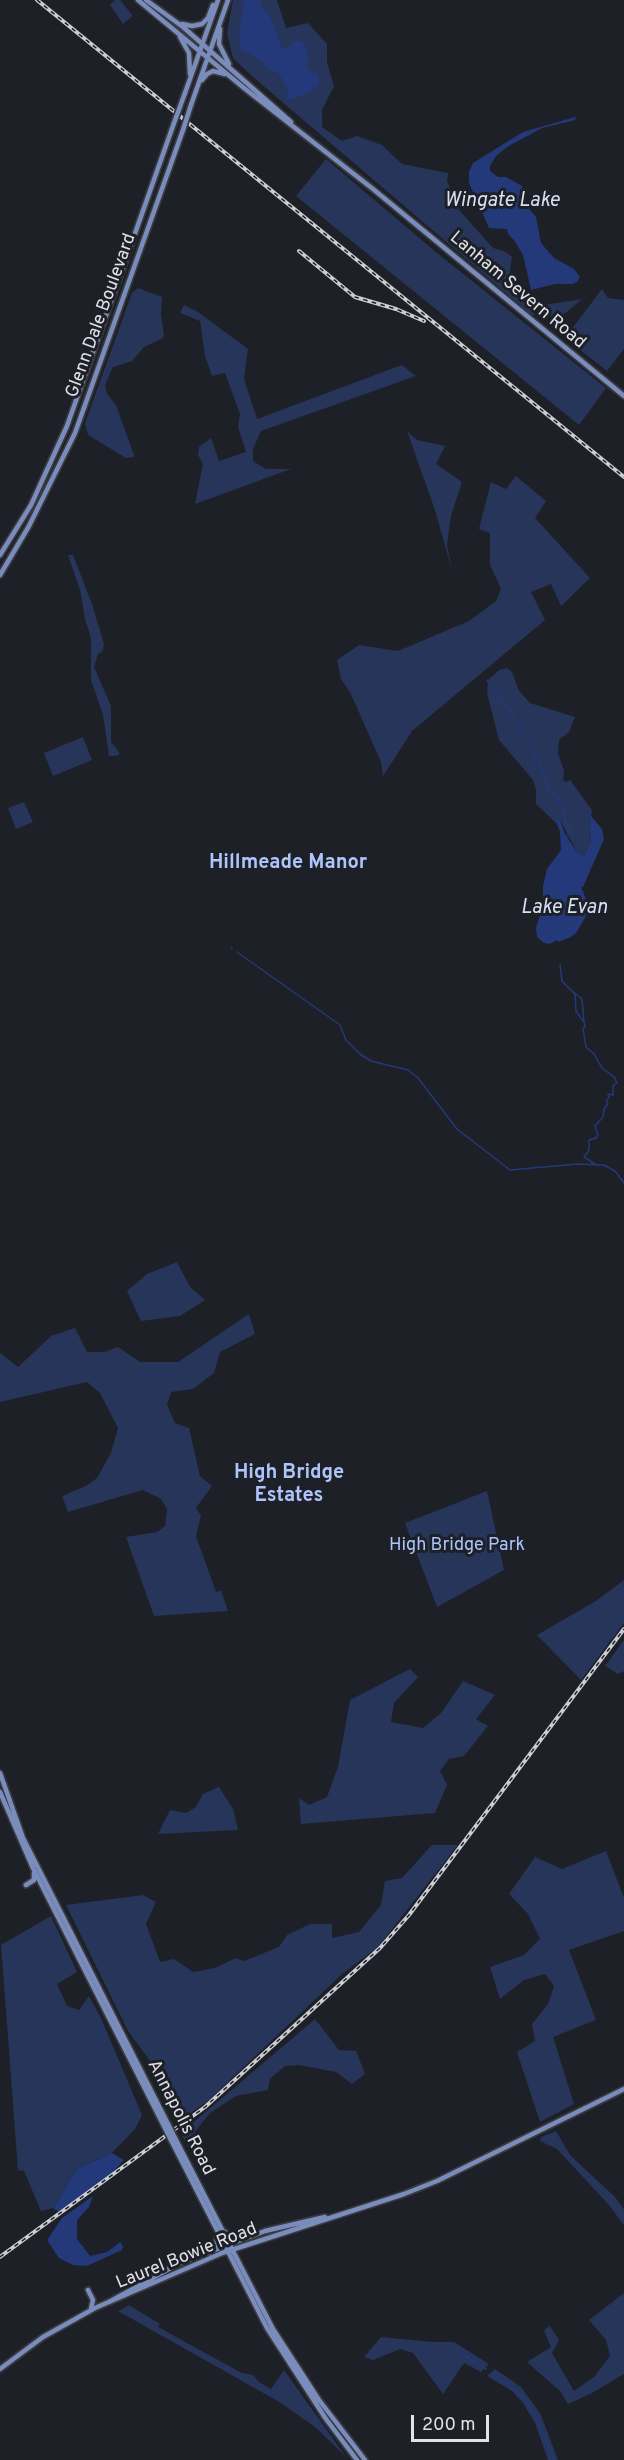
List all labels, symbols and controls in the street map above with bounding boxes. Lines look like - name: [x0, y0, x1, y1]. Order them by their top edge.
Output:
- water label: Wingate Lake: [444, 190, 560, 214]
- street label: Lanham Severn Road: [445, 228, 589, 354]
- street label: Glenn Dale Boulevard: [62, 231, 142, 401]
- district label: Hillmeade Manor: [209, 852, 367, 876]
- water label: Lake Evan: [521, 897, 607, 921]
- district label: High Bridge Estates: [234, 1462, 344, 1509]
- park label: High Bridge Park: [389, 1535, 525, 1557]
- street label: Annapolis Road: [142, 2057, 218, 2179]
- street label: Laurel Bowie Road: [113, 2219, 261, 2295]
- scale bar: [414, 2403, 492, 2441]
- text: 200 m: [422, 2414, 475, 2437]

